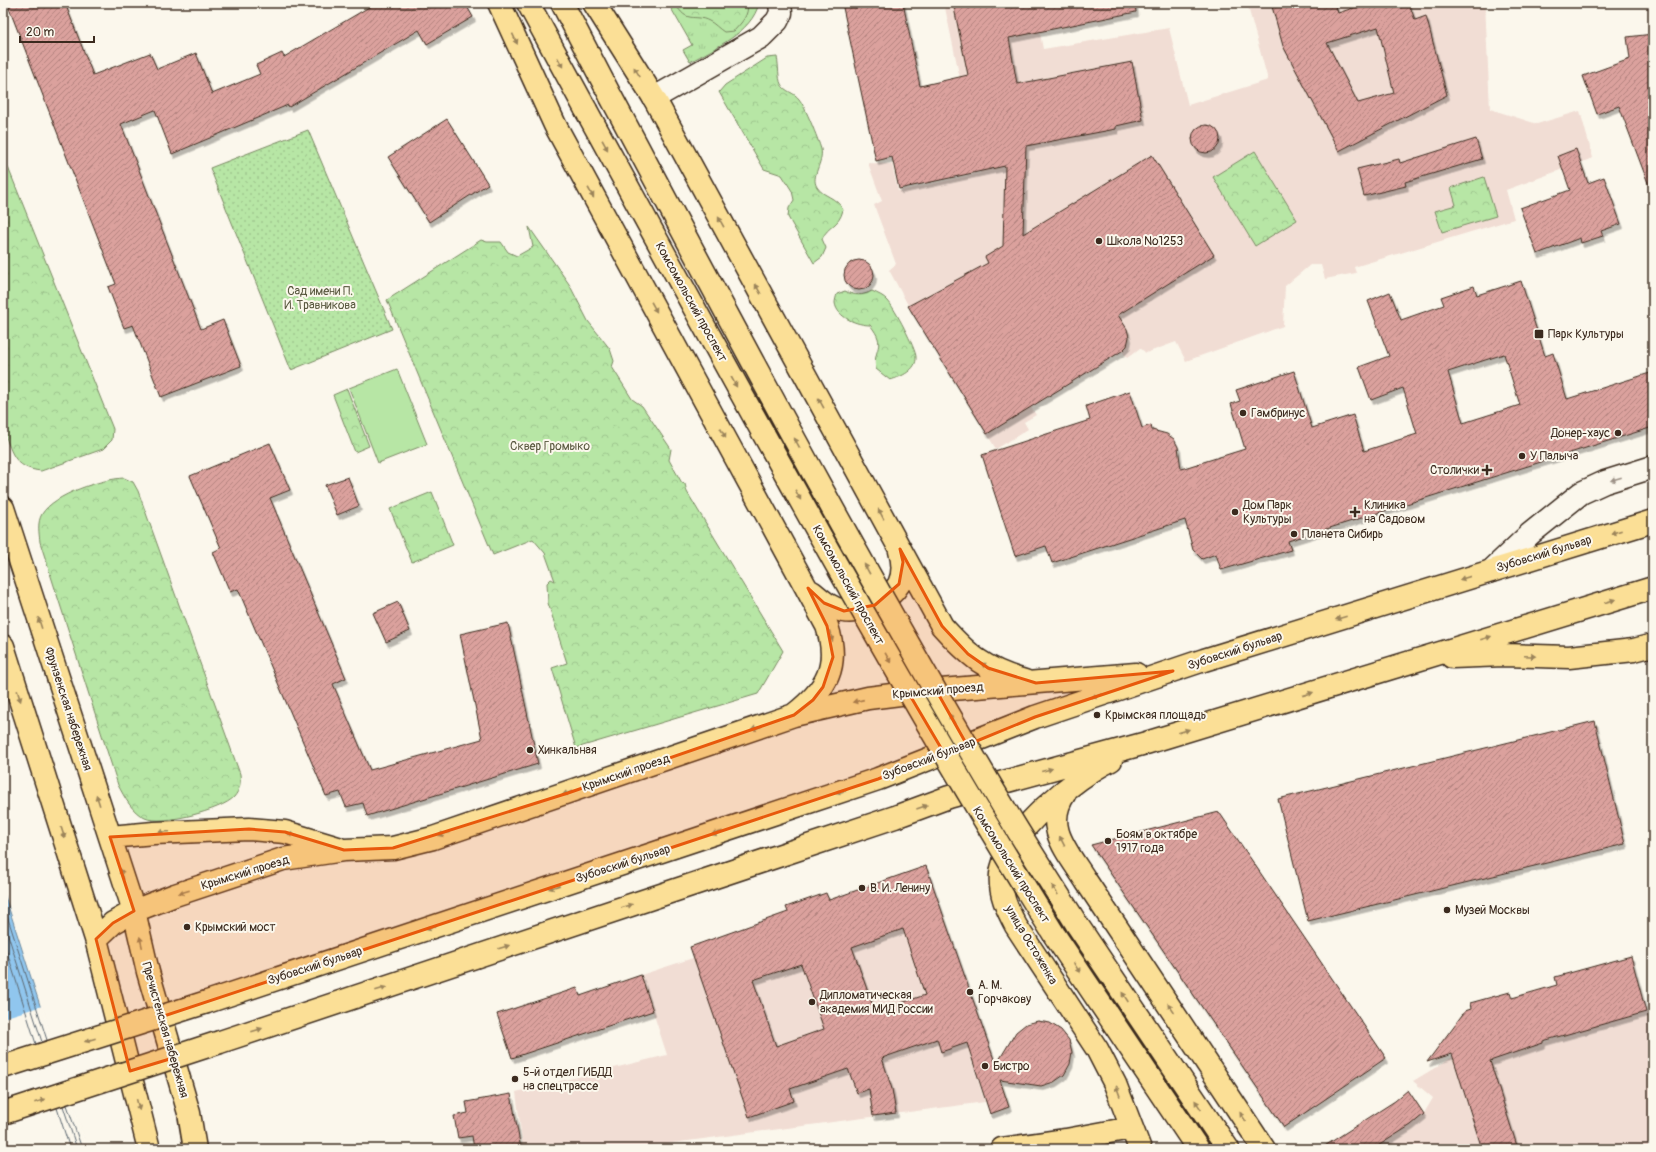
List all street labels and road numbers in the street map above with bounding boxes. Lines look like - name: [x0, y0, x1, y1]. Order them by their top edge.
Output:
- street label: Комсомольский проспект: [652, 240, 730, 364]
- street label: Комсомольский проспект: [809, 523, 887, 647]
- street label: Зубовский бульвар: [1495, 532, 1594, 576]
- street label: Зубовский бульвар: [1186, 629, 1284, 673]
- street label: Фрунзенская набережная: [41, 645, 95, 773]
- street label: Крымский проезд: [892, 679, 985, 702]
- street label: Зубовский бульвар: [880, 734, 978, 784]
- street label: Крымский проезд: [580, 751, 672, 795]
- street label: Комсомольский проспект: [969, 804, 1053, 926]
- street label: Зубовский бульвар: [574, 842, 672, 886]
- street label: Крымский проезд: [199, 852, 292, 894]
- street label: улица Остоженка: [1001, 902, 1061, 988]
- street label: Зубовский бульвар: [266, 944, 364, 988]
- street label: Пречистенская набережная: [138, 960, 192, 1100]

